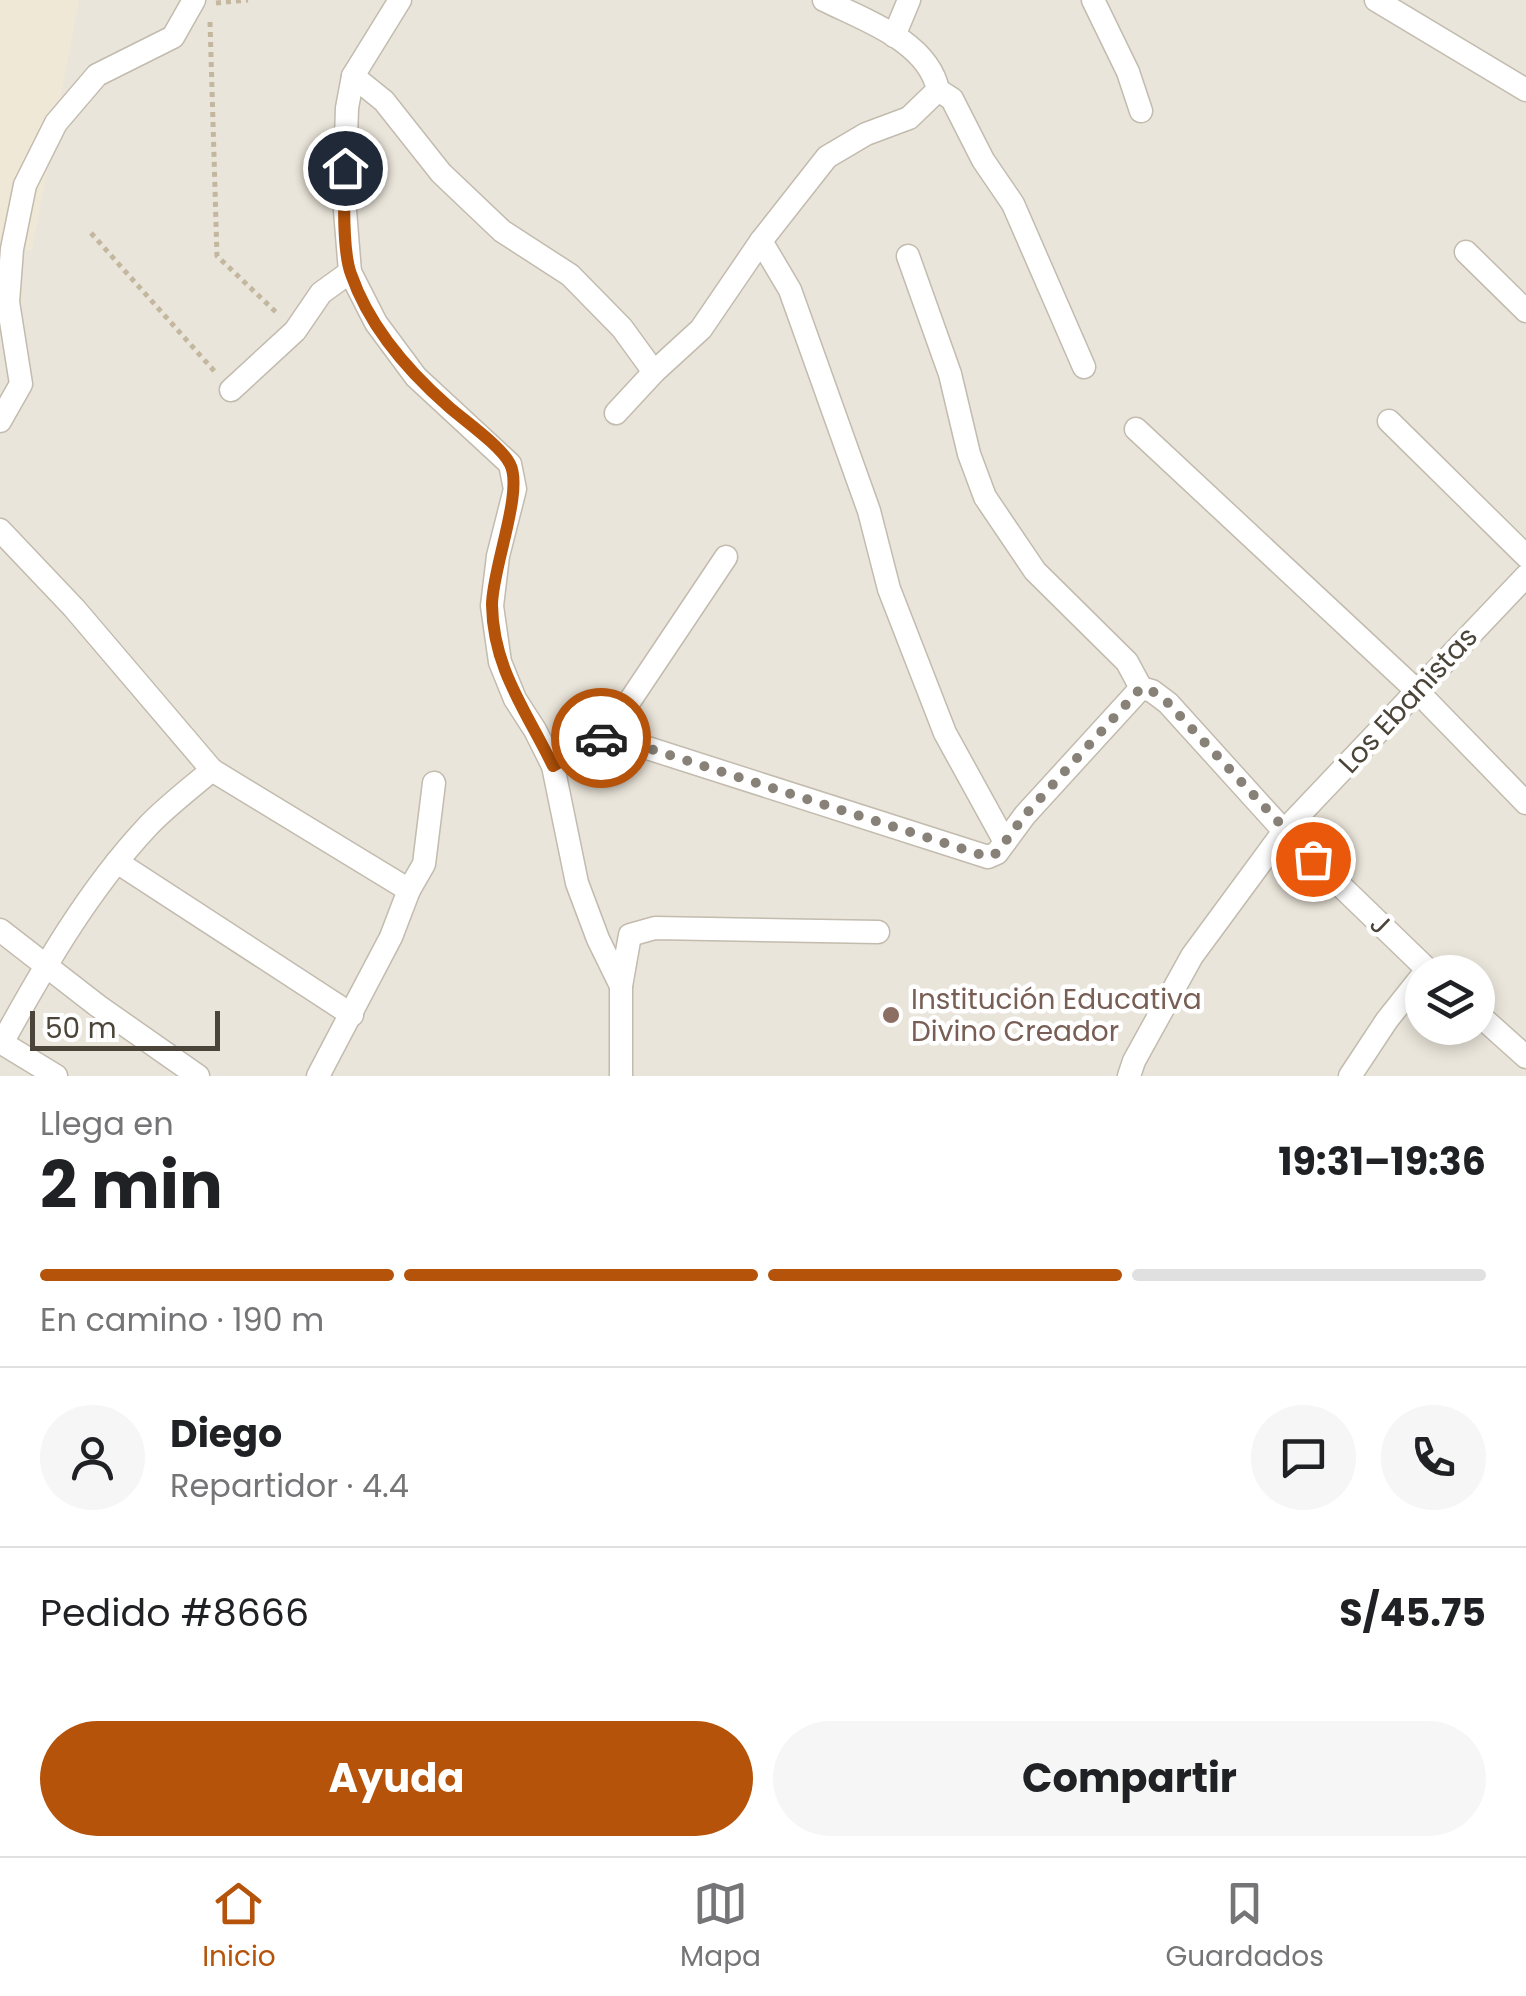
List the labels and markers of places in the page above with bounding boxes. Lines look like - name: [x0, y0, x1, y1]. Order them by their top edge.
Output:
- pin: [303, 126, 388, 211]
- pin: [1271, 817, 1356, 902]
- place label: Institución Educativa Divino Creador: [911, 980, 1202, 1051]
- marker: Institución Educativa Divino Creador: [880, 1004, 902, 1026]

